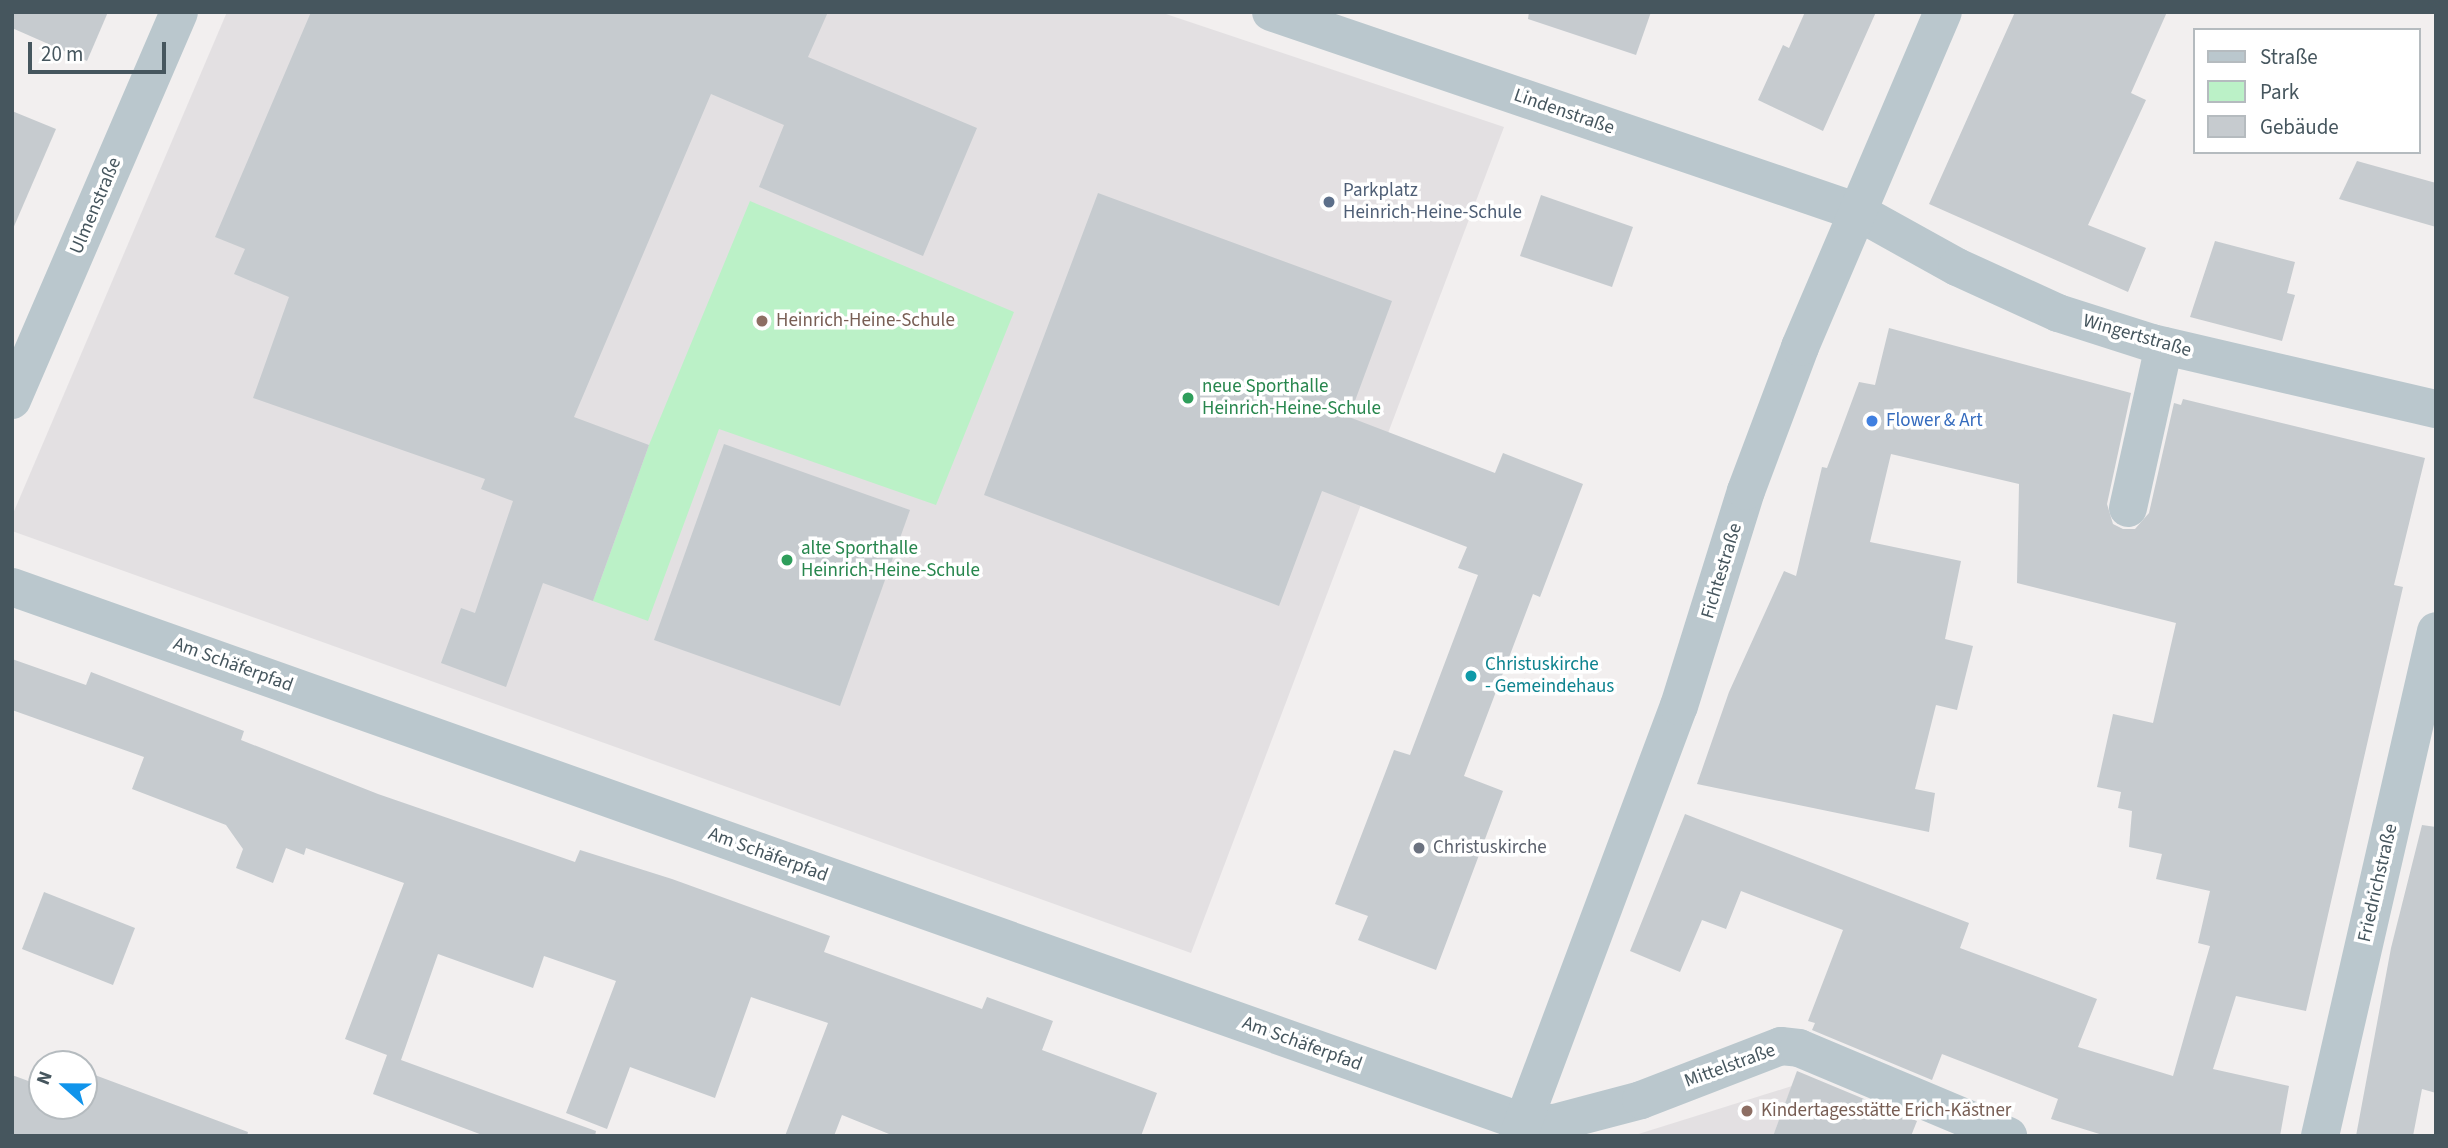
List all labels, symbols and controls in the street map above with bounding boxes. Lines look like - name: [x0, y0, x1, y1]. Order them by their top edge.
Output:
- scale bar: [32, 28, 170, 72]
- legend: [2192, 28, 2420, 154]
- text: 20 m: [41, 39, 83, 69]
- text: Straße: [2260, 42, 2318, 72]
- text: Park: [2260, 77, 2299, 107]
- street label: Lindenstraße: [1511, 84, 1617, 140]
- text: Gebäude: [2260, 112, 2339, 142]
- street label: Ulmenstraße: [65, 154, 127, 258]
- place label: Parkplatz Heinrich-Heine-Schule: [1343, 180, 1522, 224]
- marker: Parkplatz Heinrich-Heine-Schule: [1321, 194, 1337, 210]
- place label: Heinrich-Heine-Schule: [776, 310, 955, 332]
- street label: Wingertstraße: [2080, 310, 2194, 362]
- marker: Heinrich-Heine-Schule: [754, 313, 770, 329]
- place label: neue Sporthalle Heinrich-Heine-Schule: [1202, 376, 1381, 420]
- marker: neue Sporthalle Heinrich-Heine-Schule: [1180, 390, 1196, 406]
- place label: Flower & Art: [1886, 410, 1983, 432]
- marker: Flower & Art: [1864, 413, 1880, 429]
- street label: Fichtestraße: [1697, 520, 1747, 622]
- place label: alte Sporthalle Heinrich-Heine-Schule: [801, 538, 980, 582]
- marker: alte Sporthalle Heinrich-Heine-Schule: [779, 552, 795, 568]
- street label: Am Schäferpfad: [170, 633, 296, 697]
- place label: Christuskirche - Gemeindehaus: [1485, 654, 1614, 698]
- marker: Christuskirche - Gemeindehaus: [1463, 668, 1479, 684]
- street label: Friedrichstraße: [2353, 822, 2403, 944]
- street label: Am Schäferpfad: [705, 823, 831, 887]
- place label: Christuskirche: [1433, 837, 1547, 859]
- marker: Christuskirche: [1411, 840, 1427, 856]
- street label: Am Schäferpfad: [1239, 1012, 1365, 1076]
- street label: Mittelstraße: [1681, 1039, 1779, 1093]
- north arrow: [28, 1050, 98, 1120]
- text: N: [30, 1067, 60, 1089]
- place label: Kindertagesstätte Erich-Kästner: [1761, 1100, 2011, 1122]
- marker: Kindertagesstätte Erich-Kästner: [1739, 1103, 1755, 1119]

